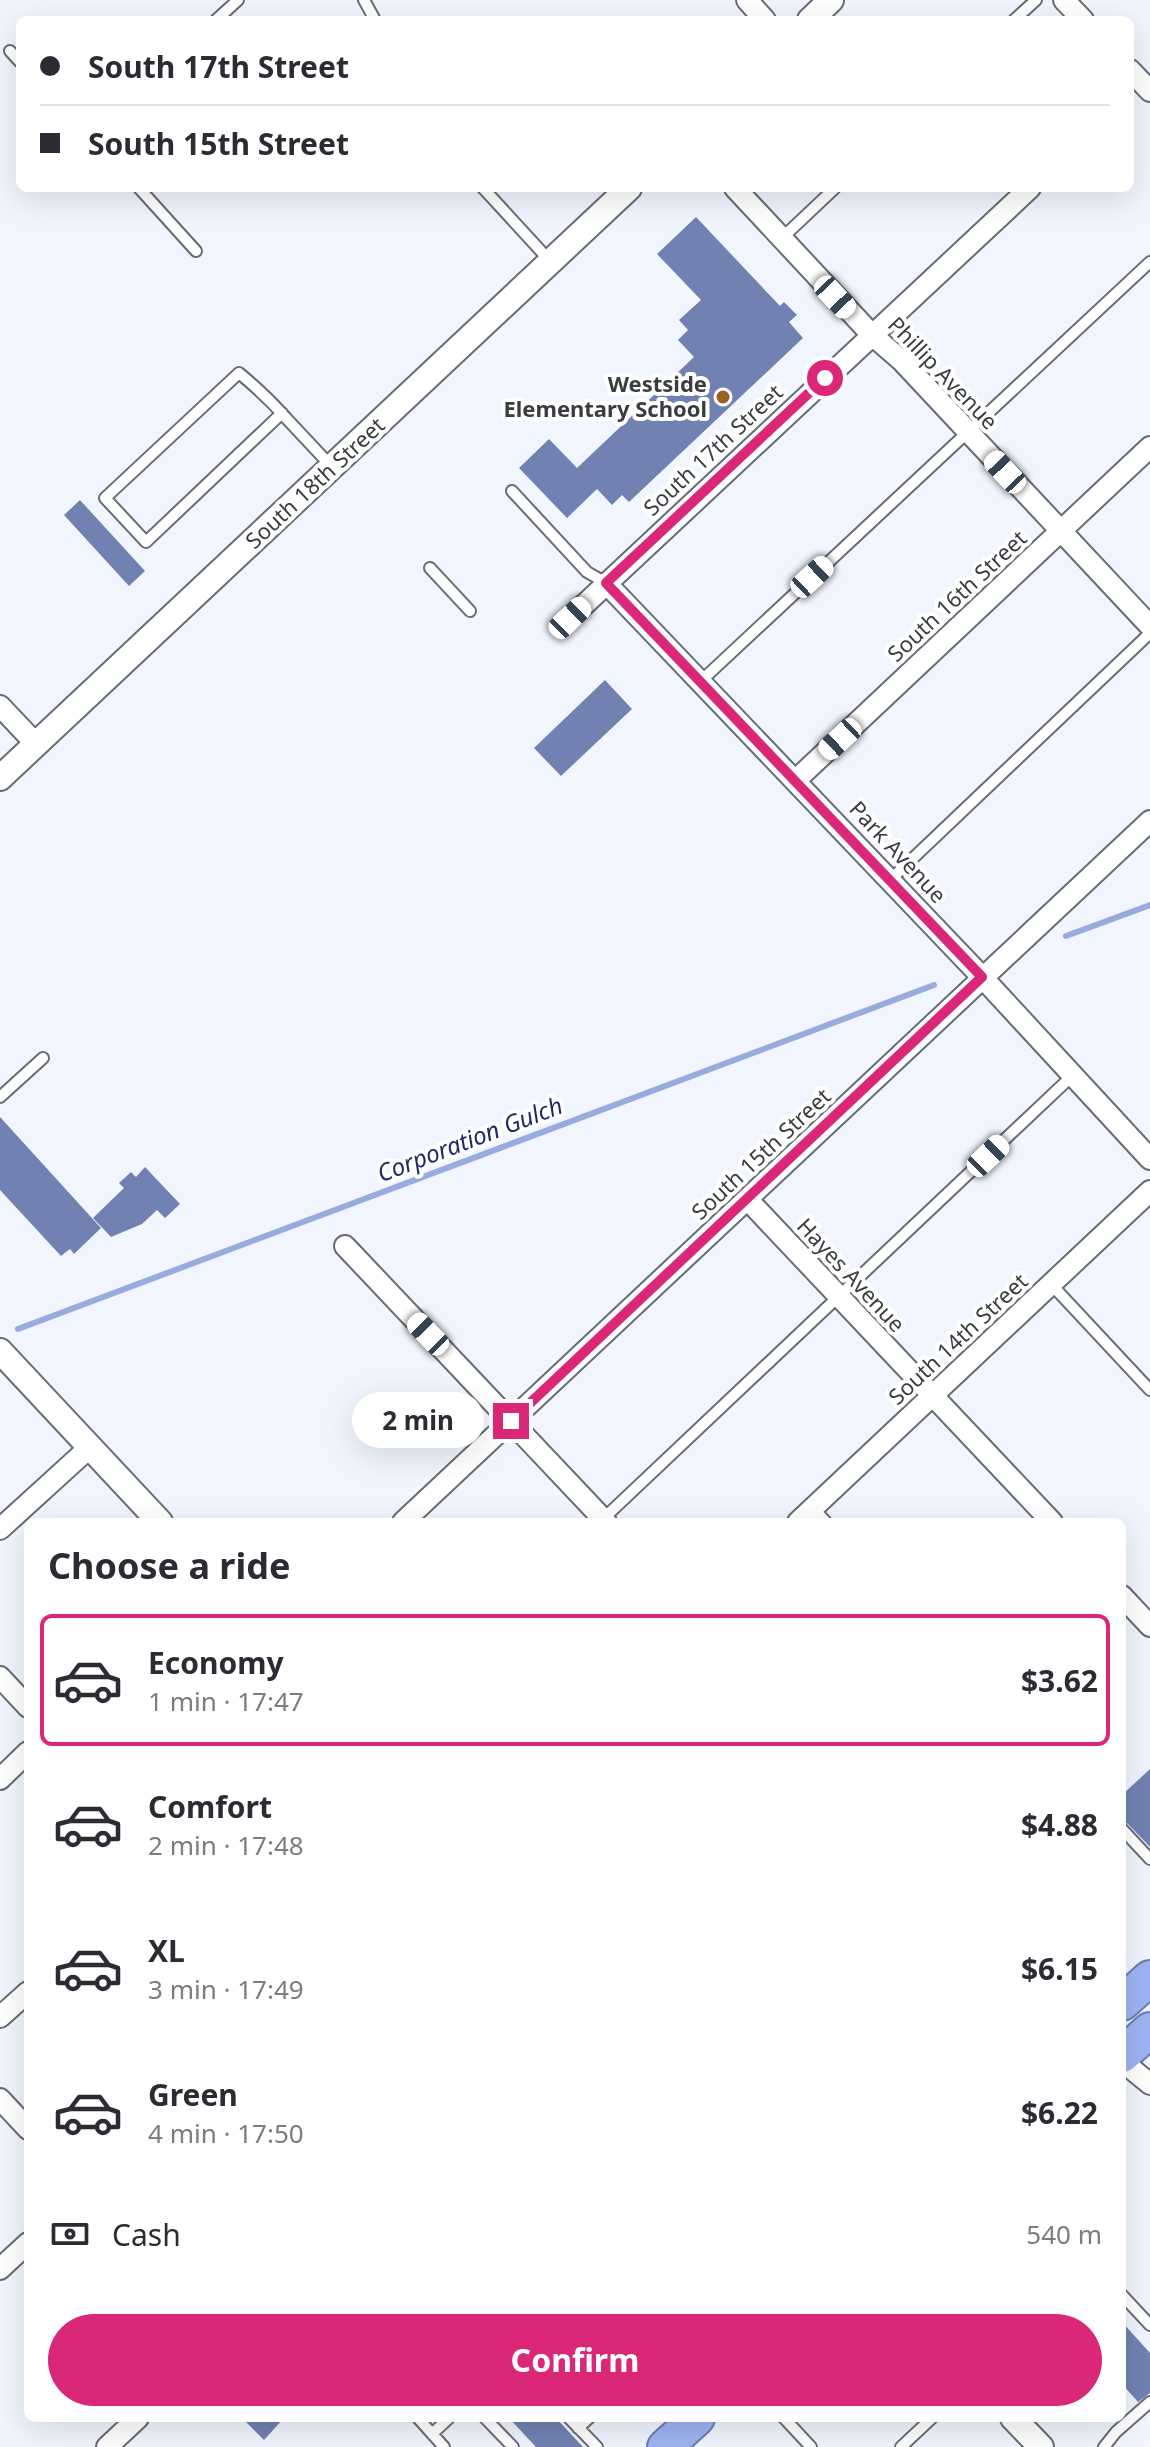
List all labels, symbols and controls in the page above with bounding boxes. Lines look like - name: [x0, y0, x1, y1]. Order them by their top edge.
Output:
- text: South 17th Street: [88, 46, 349, 87]
- text: South 15th Street: [88, 123, 349, 164]
- car: [810, 271, 860, 323]
- street label: Phillip Avenue: [882, 309, 1005, 435]
- route start: [807, 360, 843, 396]
- place label: Westside Elementary School: [503, 368, 707, 423]
- street label: South 17th Street: [636, 377, 788, 522]
- marker: Westside Elementary School: [714, 388, 732, 406]
- street label: South 18th Street: [238, 410, 390, 555]
- car: [980, 446, 1030, 498]
- street label: South 16th Street: [880, 523, 1032, 668]
- car: [786, 552, 838, 602]
- car: [544, 593, 596, 643]
- car: [814, 714, 866, 764]
- street label: Park Avenue: [844, 794, 954, 909]
- street label: South 15th Street: [684, 1081, 836, 1226]
- water label: Corporation Gulch: [372, 1088, 567, 1189]
- car: [962, 1131, 1014, 1181]
- street label: Hayes Avenue: [791, 1211, 912, 1338]
- street label: South 14th Street: [881, 1266, 1033, 1411]
- car: [403, 1308, 453, 1360]
- callout: 2 min: [351, 1393, 483, 1449]
- text: 2 min: [382, 1402, 454, 1438]
- route end: [493, 1403, 529, 1439]
- text: Choose a ride: [48, 1541, 290, 1590]
- text: Economy: [148, 1642, 284, 1683]
- icon: car: [52, 1644, 124, 1716]
- text: $3.62: [1021, 1660, 1098, 1701]
- text: 1 min · 17:47: [148, 1683, 304, 1719]
- text: Comfort: [148, 1786, 272, 1827]
- icon: car: [52, 1788, 124, 1860]
- text: $4.88: [1021, 1804, 1098, 1845]
- text: 2 min · 17:48: [148, 1827, 304, 1863]
- text: XL: [148, 1930, 185, 1971]
- icon: car: [52, 1932, 124, 2004]
- text: $6.15: [1021, 1948, 1098, 1989]
- text: 3 min · 17:49: [148, 1971, 304, 2007]
- text: Green: [148, 2074, 238, 2115]
- icon: car: [52, 2076, 124, 2148]
- text: $6.22: [1021, 2092, 1098, 2133]
- text: 4 min · 17:50: [148, 2115, 304, 2151]
- icon: cash: [48, 2212, 92, 2256]
- text: Cash: [112, 2214, 181, 2255]
- text: 540 m: [1026, 2216, 1102, 2252]
- button: Confirm: [48, 2314, 1102, 2406]

